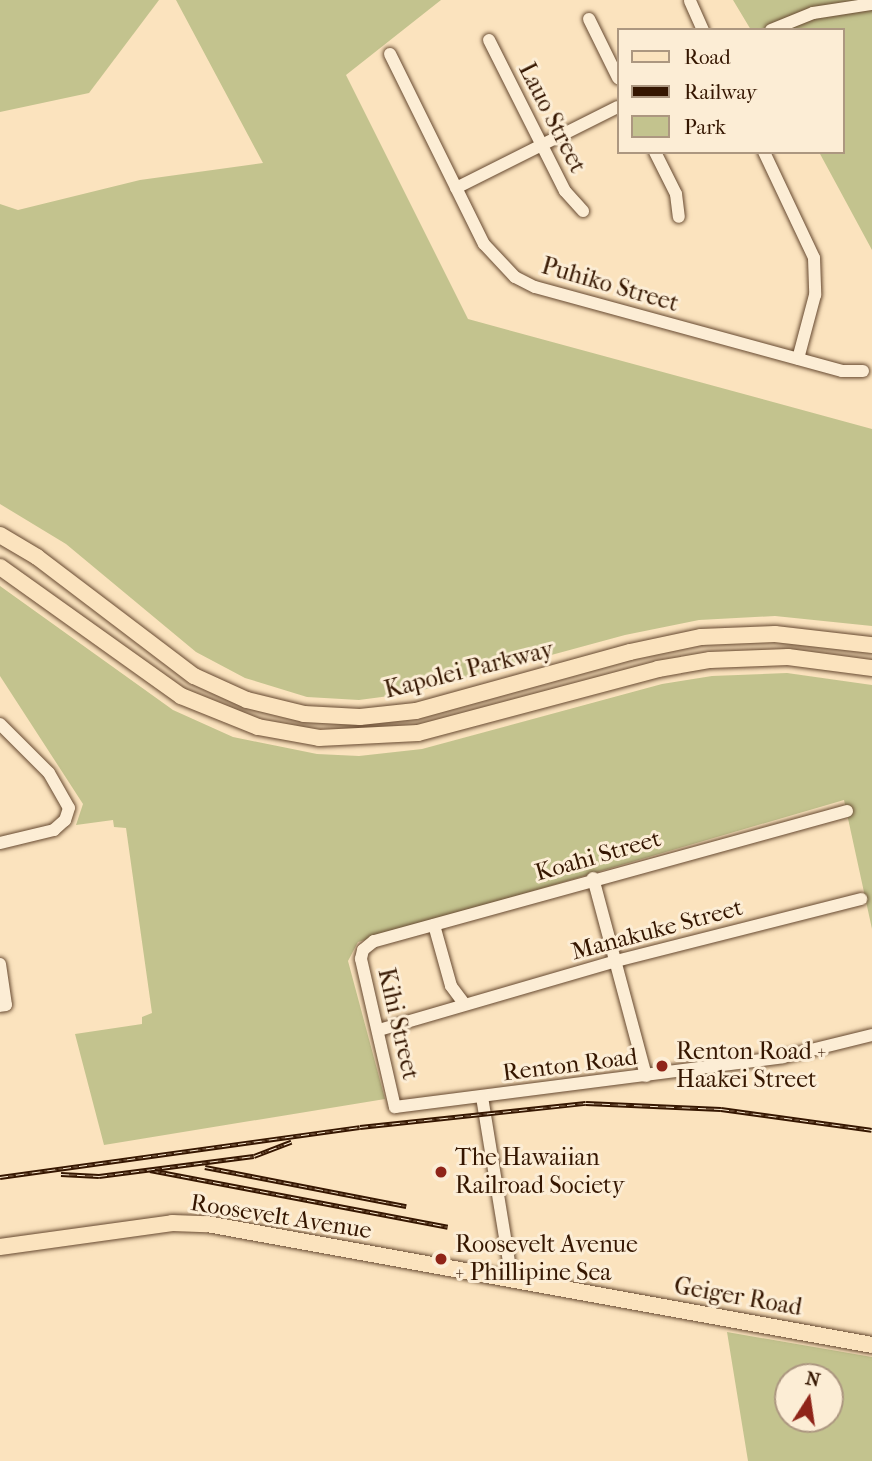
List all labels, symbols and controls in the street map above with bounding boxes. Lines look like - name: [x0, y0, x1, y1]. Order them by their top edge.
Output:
- legend: [616, 28, 844, 154]
- text: Road: [684, 45, 731, 69]
- street label: Lauo Street: [512, 58, 592, 178]
- text: Railway: [684, 80, 757, 104]
- text: Park: [684, 115, 726, 139]
- street label: Puhiko Street: [538, 252, 682, 318]
- street label: Kapolei Parkway: [381, 635, 557, 705]
- street label: Koahi Street: [532, 824, 664, 888]
- street label: Manakuke Street: [568, 893, 746, 967]
- street label: Kihi Street: [371, 965, 425, 1083]
- place label: Renton Road + Haakei Street: [676, 1038, 827, 1094]
- street label: Renton Road: [501, 1042, 639, 1088]
- marker: Renton Road + Haakei Street: [654, 1058, 670, 1074]
- place label: The Hawaiian Railroad Society: [455, 1144, 624, 1200]
- marker: The Hawaiian Railroad Society: [433, 1164, 449, 1180]
- street label: Roosevelt Avenue: [188, 1188, 374, 1246]
- place label: Roosevelt Avenue + Phillipine Sea: [455, 1231, 638, 1287]
- marker: Roosevelt Avenue + Phillipine Sea: [433, 1251, 449, 1267]
- street label: Geiger Road: [672, 1272, 804, 1322]
- north arrow: [774, 1363, 844, 1433]
- text: N: [804, 1367, 822, 1392]

